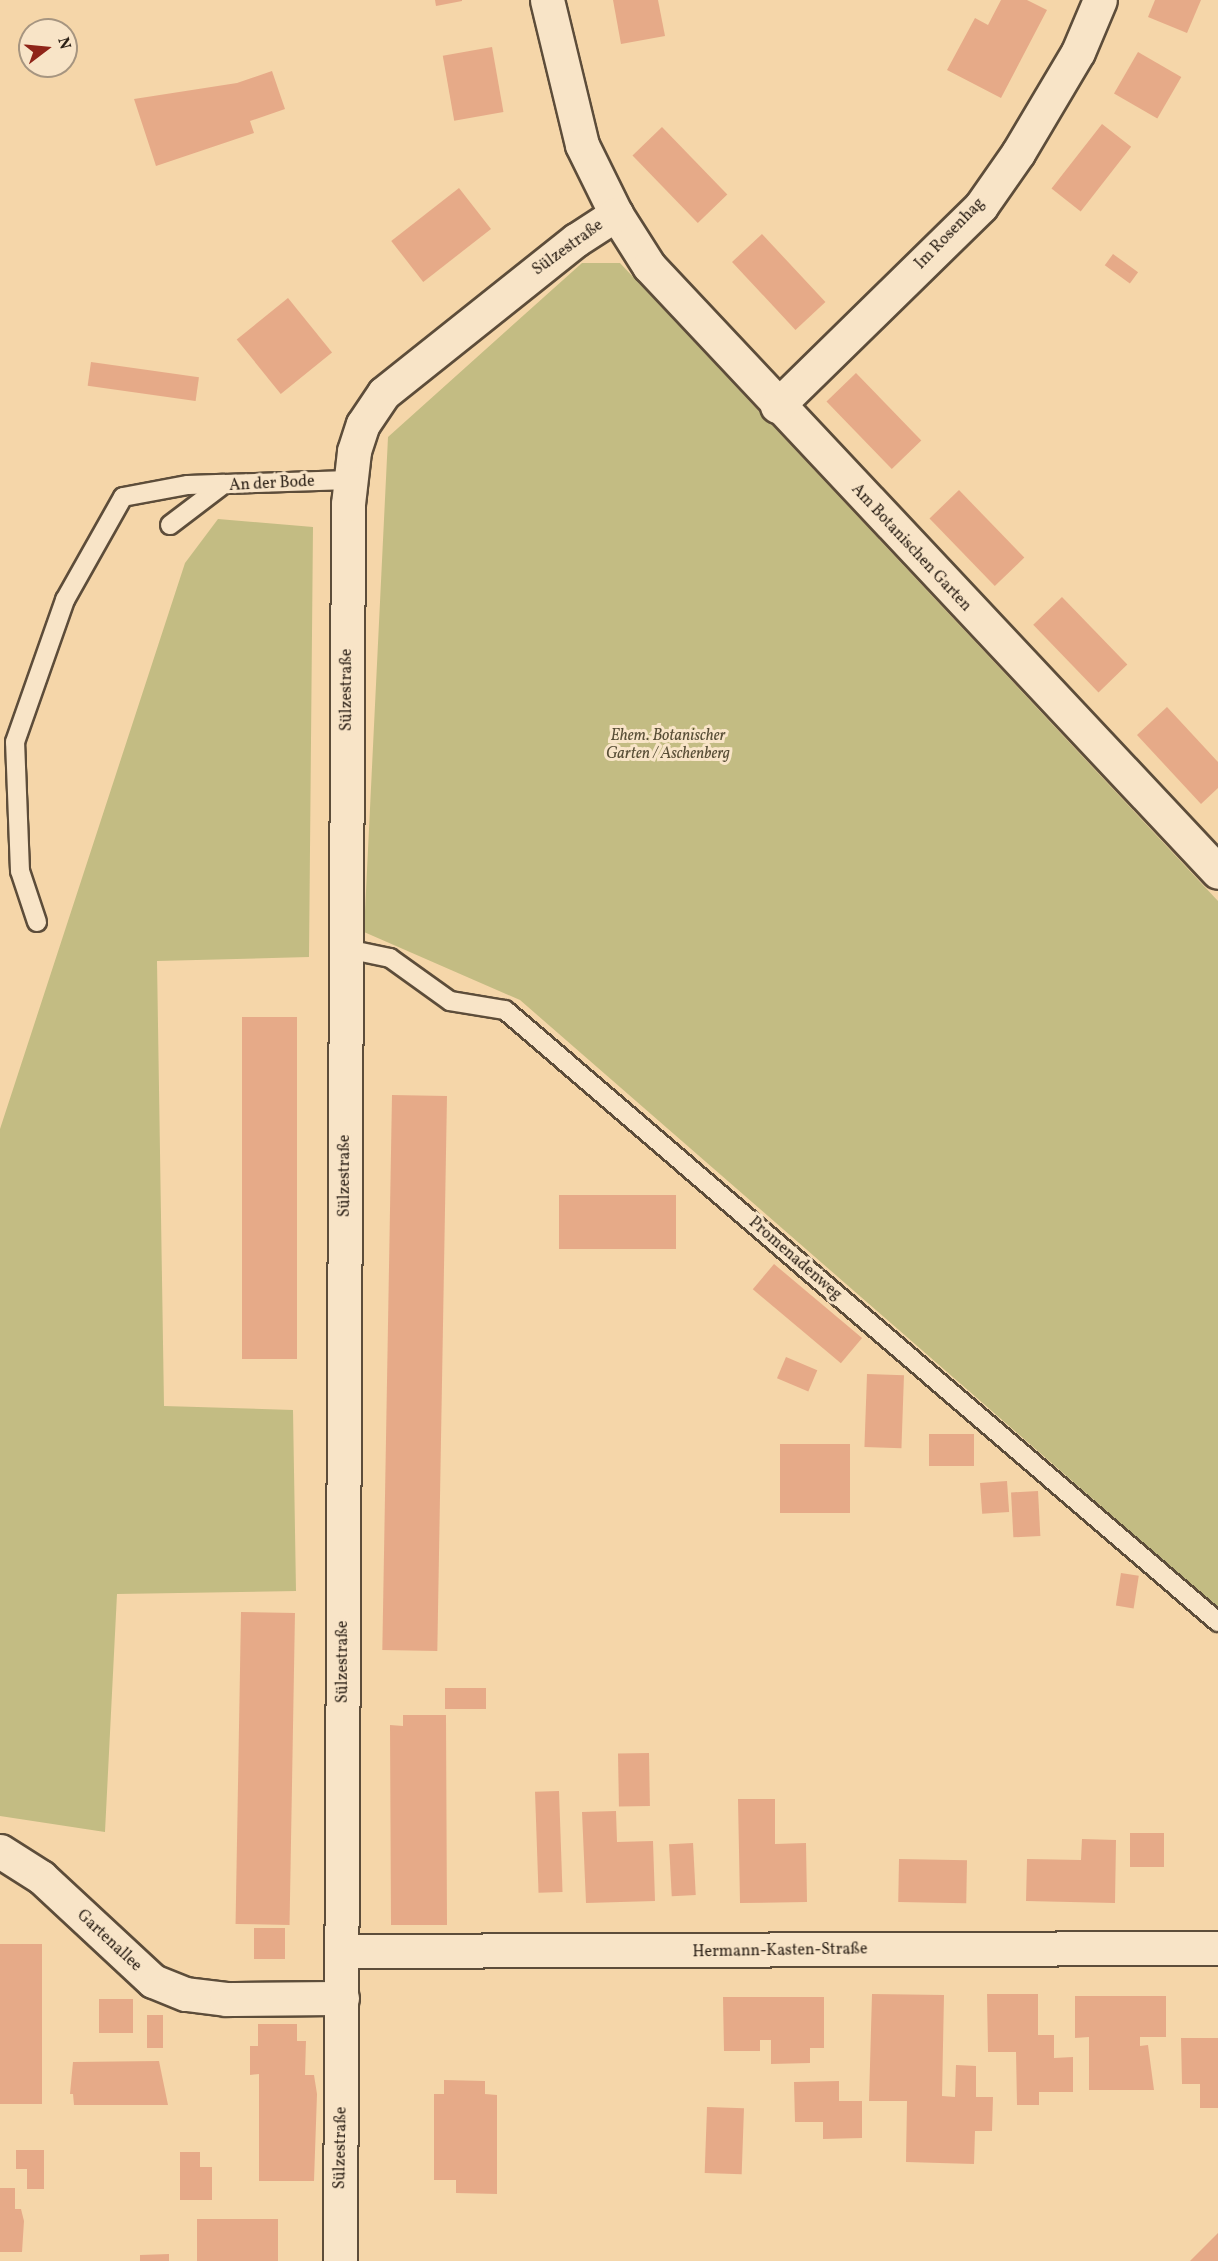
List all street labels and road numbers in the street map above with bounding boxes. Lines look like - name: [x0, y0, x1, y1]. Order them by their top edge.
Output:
- street label: Im Rosenhag: [911, 194, 989, 274]
- street label: Sülzestraße: [529, 216, 607, 280]
- street label: An der Bode: [229, 472, 315, 496]
- street label: Am Botanischen Garten: [847, 480, 975, 616]
- street label: Sülzestraße: [337, 649, 357, 731]
- street label: Sülzestraße: [335, 1135, 355, 1217]
- street label: Promenadenweg: [744, 1213, 846, 1305]
- street label: Sülzestraße: [333, 1621, 353, 1703]
- street label: Gartenallee: [73, 1906, 145, 1976]
- street label: Hermann-Kasten-Straße: [692, 1940, 868, 1962]
- street label: Sülzestraße: [331, 2107, 351, 2189]

